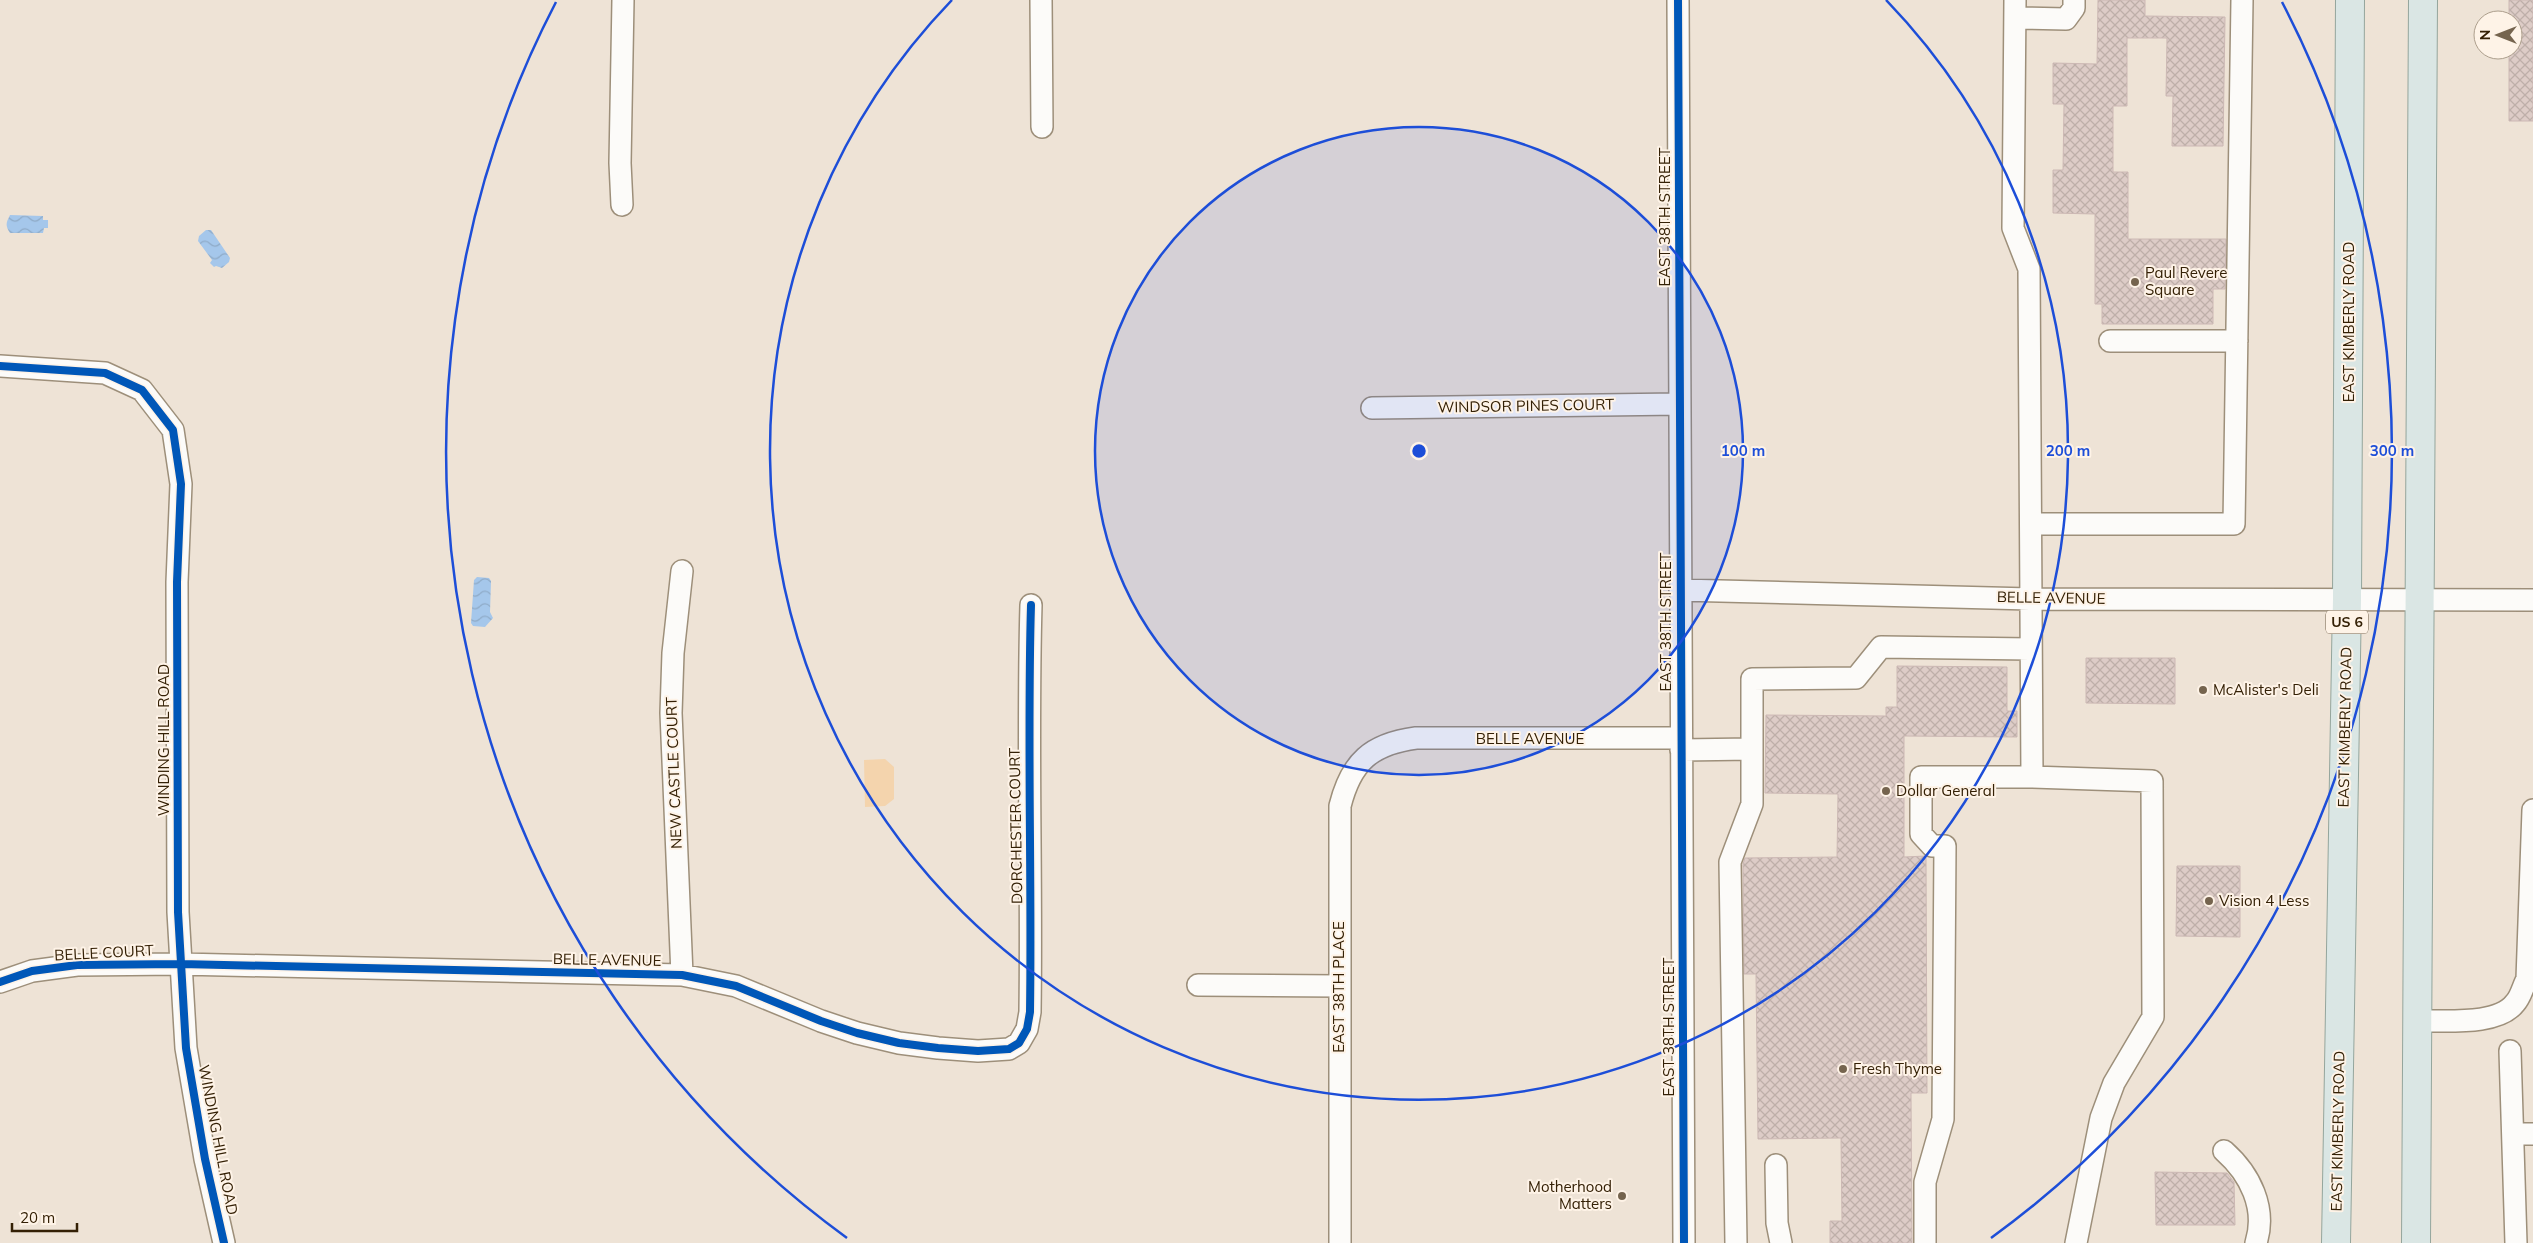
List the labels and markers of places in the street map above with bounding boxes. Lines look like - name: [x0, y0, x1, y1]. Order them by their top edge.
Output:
- place label: Paul Revere Square: [2145, 263, 2227, 299]
- marker: Paul Revere Square: [2129, 276, 2141, 288]
- centre of rings: [1410, 442, 1428, 460]
- place label: McAlister's Deli: [2213, 680, 2319, 699]
- marker: McAlister's Deli: [2197, 684, 2209, 696]
- place label: Dollar General: [1896, 781, 1995, 800]
- marker: Dollar General: [1880, 785, 1892, 797]
- place label: Vision 4 Less: [2219, 891, 2309, 910]
- marker: Vision 4 Less: [2203, 895, 2215, 907]
- place label: Fresh Thyme: [1853, 1059, 1942, 1078]
- marker: Fresh Thyme: [1837, 1063, 1849, 1075]
- place label: Motherhood Matters: [1528, 1177, 1612, 1213]
- marker: Motherhood Matters: [1616, 1190, 1628, 1202]

